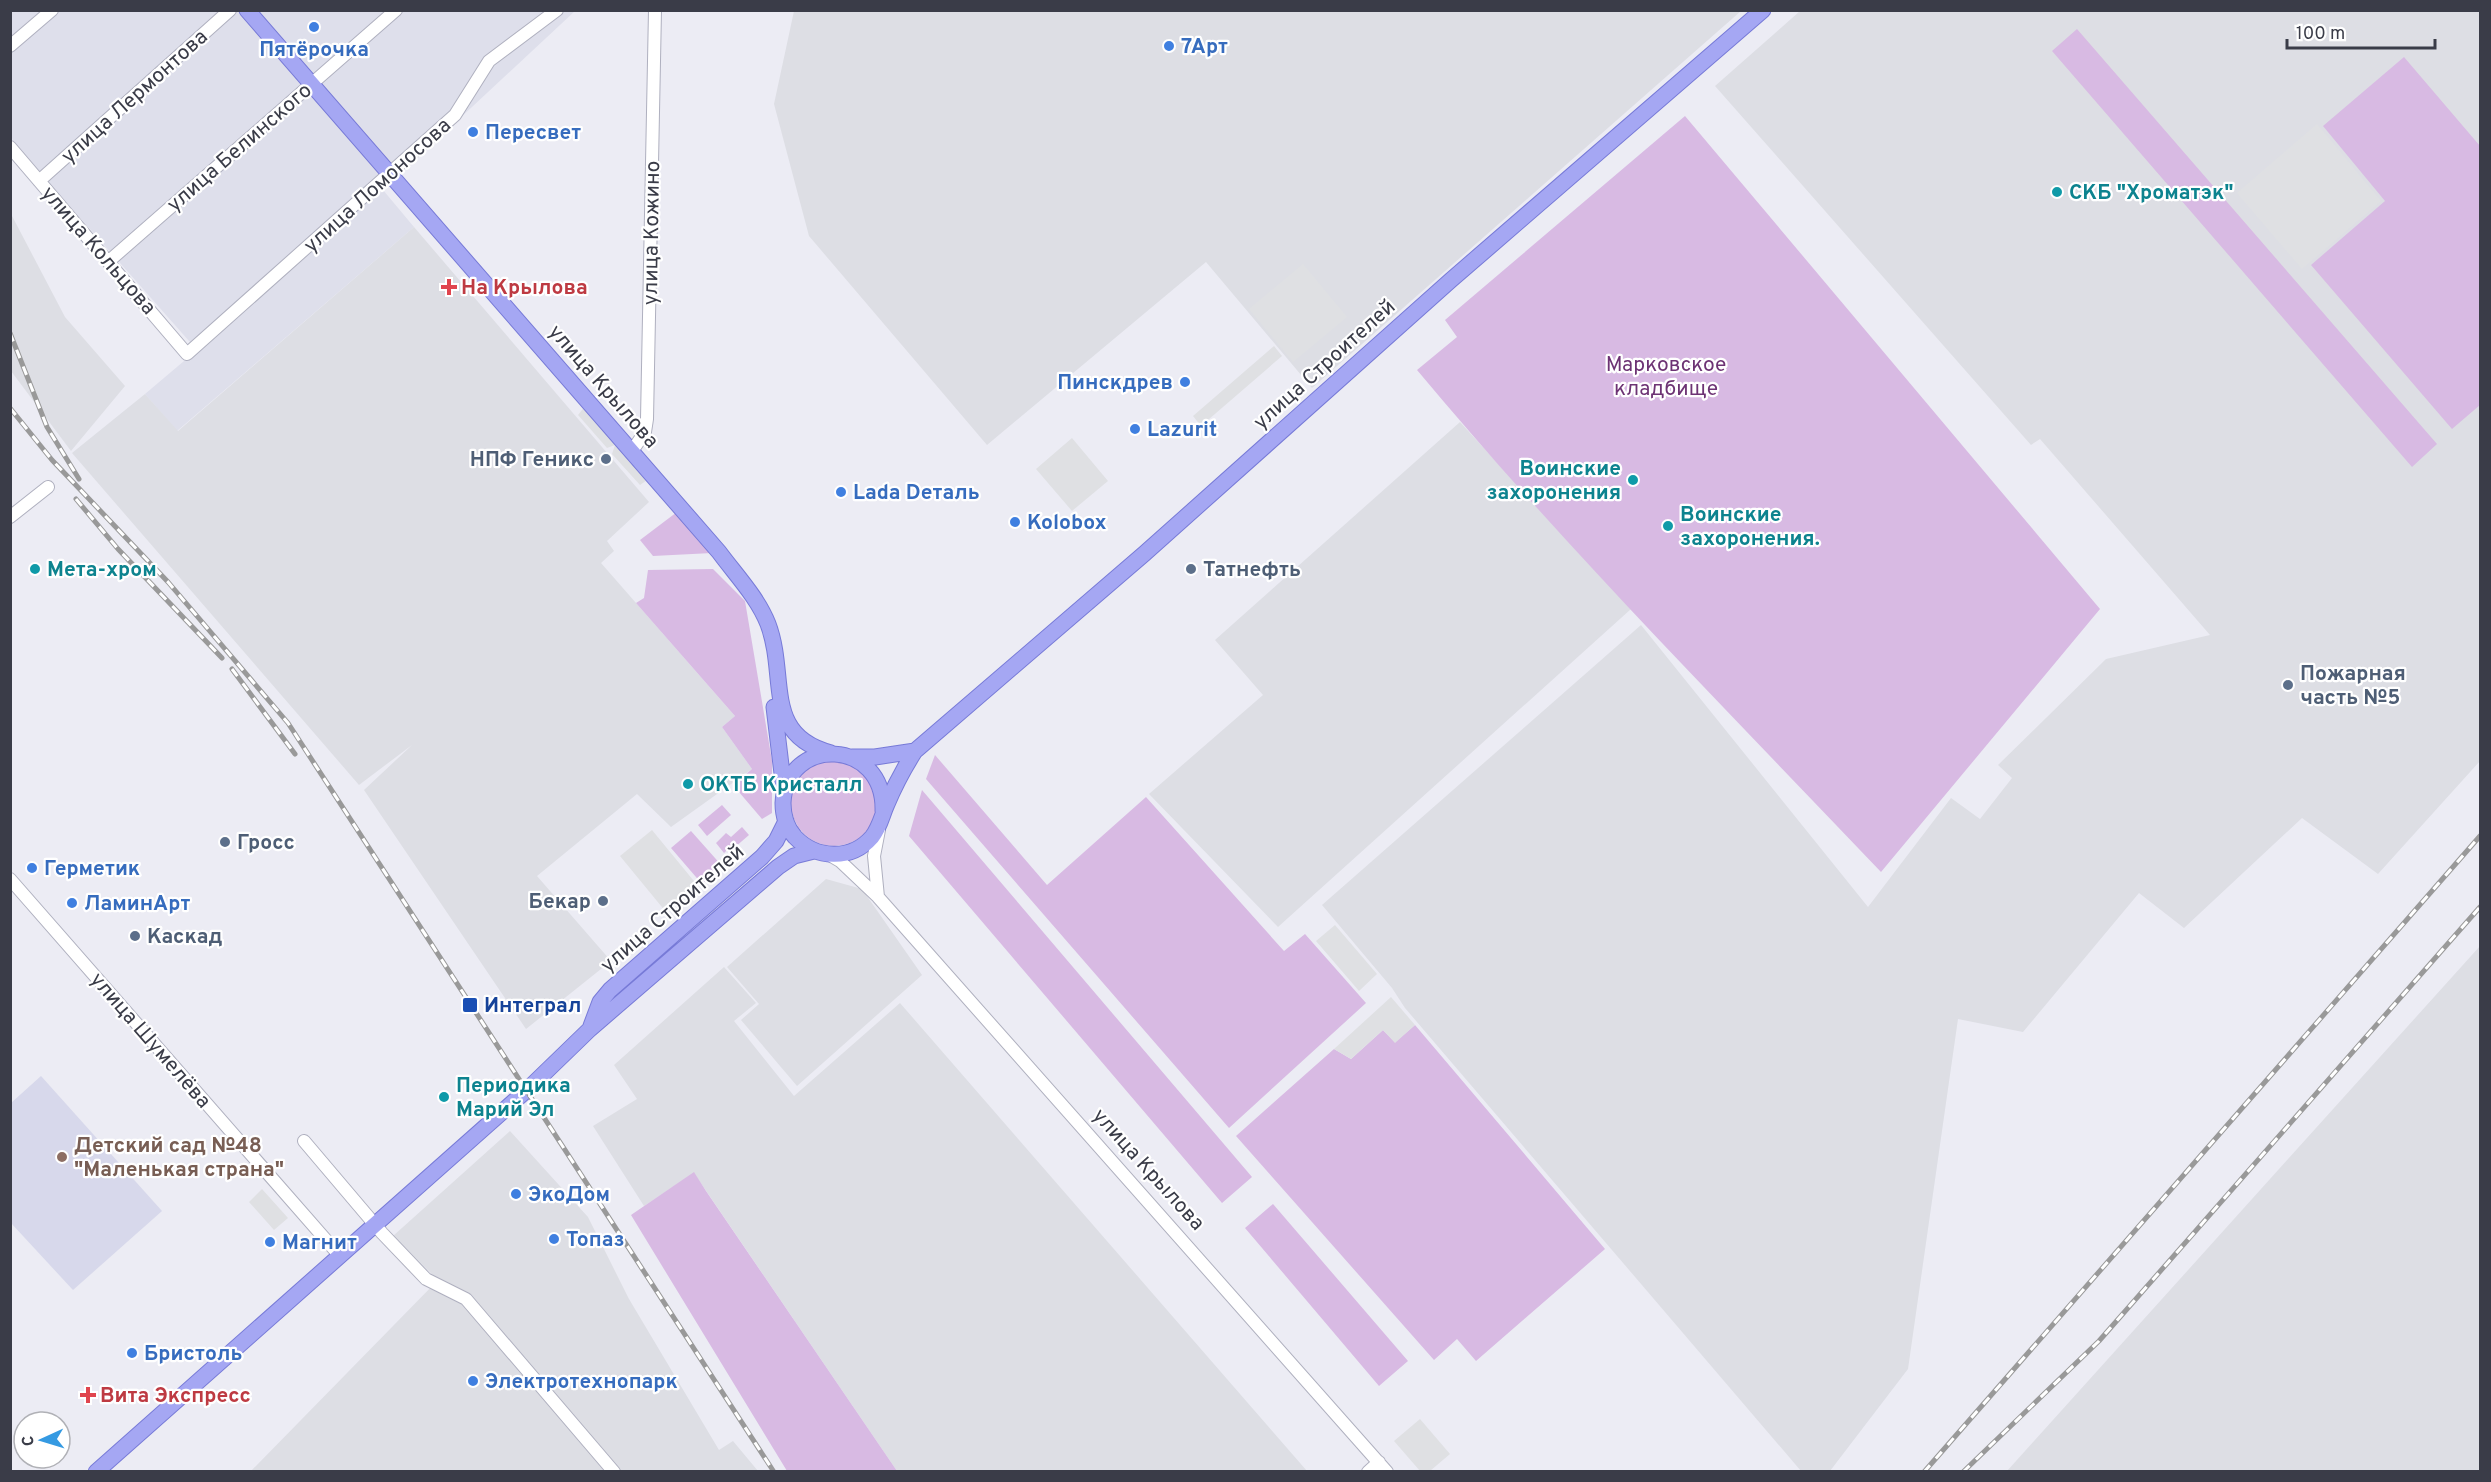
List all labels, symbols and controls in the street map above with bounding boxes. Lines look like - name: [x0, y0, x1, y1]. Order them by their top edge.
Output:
- scale bar: [2287, 12, 2436, 50]
- marker: Пятёрочка: [307, 20, 321, 34]
- text: 100 m: [2296, 23, 2345, 46]
- street label: улица Лермонтова: [56, 24, 214, 170]
- place label: 7Арт: [1181, 34, 1228, 61]
- place label: Пятёрочка: [259, 37, 369, 64]
- marker: 7Арт: [1162, 39, 1176, 53]
- street label: улица Белинского: [162, 78, 318, 219]
- street label: улица Ломоносова: [299, 113, 457, 260]
- place label: Пересвет: [485, 120, 581, 147]
- marker: Пересвет: [466, 125, 480, 139]
- street label: улица Кожино: [638, 160, 667, 306]
- place label: СКБ "Хроматэк": [2069, 180, 2234, 207]
- street label: улица Кольцова: [34, 181, 161, 321]
- marker: СКБ "Хроматэк": [2050, 185, 2064, 199]
- place label: На Крылова: [461, 275, 588, 302]
- marker: На Крылова: [442, 280, 456, 294]
- street label: улица Строителей: [1248, 294, 1402, 436]
- street label: улица Крылова: [542, 320, 664, 454]
- park label: Марковское кладбище: [1606, 352, 1726, 403]
- place label: Пинскдрев: [1057, 370, 1173, 397]
- marker: Пинскдрев: [1178, 375, 1192, 389]
- place label: Lazurit: [1147, 417, 1217, 444]
- marker: Lazurit: [1128, 422, 1142, 436]
- place label: НПФ Геникс: [470, 447, 594, 474]
- marker: НПФ Геникс: [599, 452, 613, 466]
- place label: Воинские захоронения: [1486, 456, 1621, 507]
- marker: Воинские захоронения: [1626, 473, 1640, 487]
- place label: Lada Dеталь: [853, 480, 980, 507]
- marker: Lada Dеталь: [834, 485, 848, 499]
- place label: Воинские захоронения.: [1680, 502, 1820, 553]
- place label: Kolobox: [1027, 510, 1107, 537]
- marker: Kolobox: [1008, 515, 1022, 529]
- marker: Воинские захоронения.: [1661, 519, 1675, 533]
- place label: Мета-хром: [47, 557, 157, 584]
- place label: Татнефть: [1203, 557, 1301, 584]
- marker: Мета-хром: [28, 562, 42, 576]
- marker: Татнефть: [1184, 562, 1198, 576]
- place label: Пожарная часть №5: [2300, 661, 2406, 712]
- marker: Пожарная часть №5: [2281, 678, 2295, 692]
- place label: ОКТБ Кристалл: [700, 772, 863, 799]
- marker: ОКТБ Кристалл: [681, 777, 695, 791]
- place label: Гросс: [237, 830, 295, 857]
- marker: Гросс: [218, 835, 232, 849]
- street label: улица Строителей: [595, 839, 751, 979]
- place label: Герметик: [44, 856, 140, 883]
- marker: Герметик: [25, 861, 39, 875]
- place label: Бекар: [529, 889, 591, 916]
- place label: ЛаминАрт: [84, 891, 190, 918]
- marker: Бекар: [596, 894, 610, 908]
- marker: ЛаминАрт: [65, 896, 79, 910]
- place label: Каскад: [147, 924, 223, 951]
- marker: Каскад: [128, 929, 142, 943]
- street label: улица Шумелёва: [83, 967, 216, 1115]
- place label: Интеграл: [484, 993, 581, 1020]
- marker: Интеграл: [461, 996, 479, 1014]
- place label: Периодика Марий Эл: [456, 1073, 571, 1124]
- marker: Периодика Марий Эл: [437, 1090, 451, 1104]
- street label: улица Крылова: [1086, 1103, 1210, 1237]
- place label: Детский сад №48 "Маленькая страна": [74, 1133, 284, 1184]
- marker: Детский сад №48 "Маленькая страна": [55, 1150, 69, 1164]
- place label: ЭкоДом: [528, 1182, 610, 1209]
- marker: ЭкоДом: [509, 1187, 523, 1201]
- place label: Топаз: [566, 1227, 625, 1254]
- place label: Магнит: [282, 1230, 357, 1257]
- marker: Топаз: [547, 1232, 561, 1246]
- marker: Магнит: [263, 1235, 277, 1249]
- place label: Бристоль: [144, 1341, 242, 1368]
- marker: Бристоль: [125, 1346, 139, 1360]
- place label: Электротехнопарк: [485, 1369, 678, 1396]
- marker: Электротехнопарк: [466, 1374, 480, 1388]
- place label: Вита Экспресс: [100, 1383, 251, 1410]
- marker: Вита Экспресс: [81, 1388, 95, 1402]
- north arrow: [12, 1410, 72, 1470]
- text: С: [19, 1435, 39, 1447]

